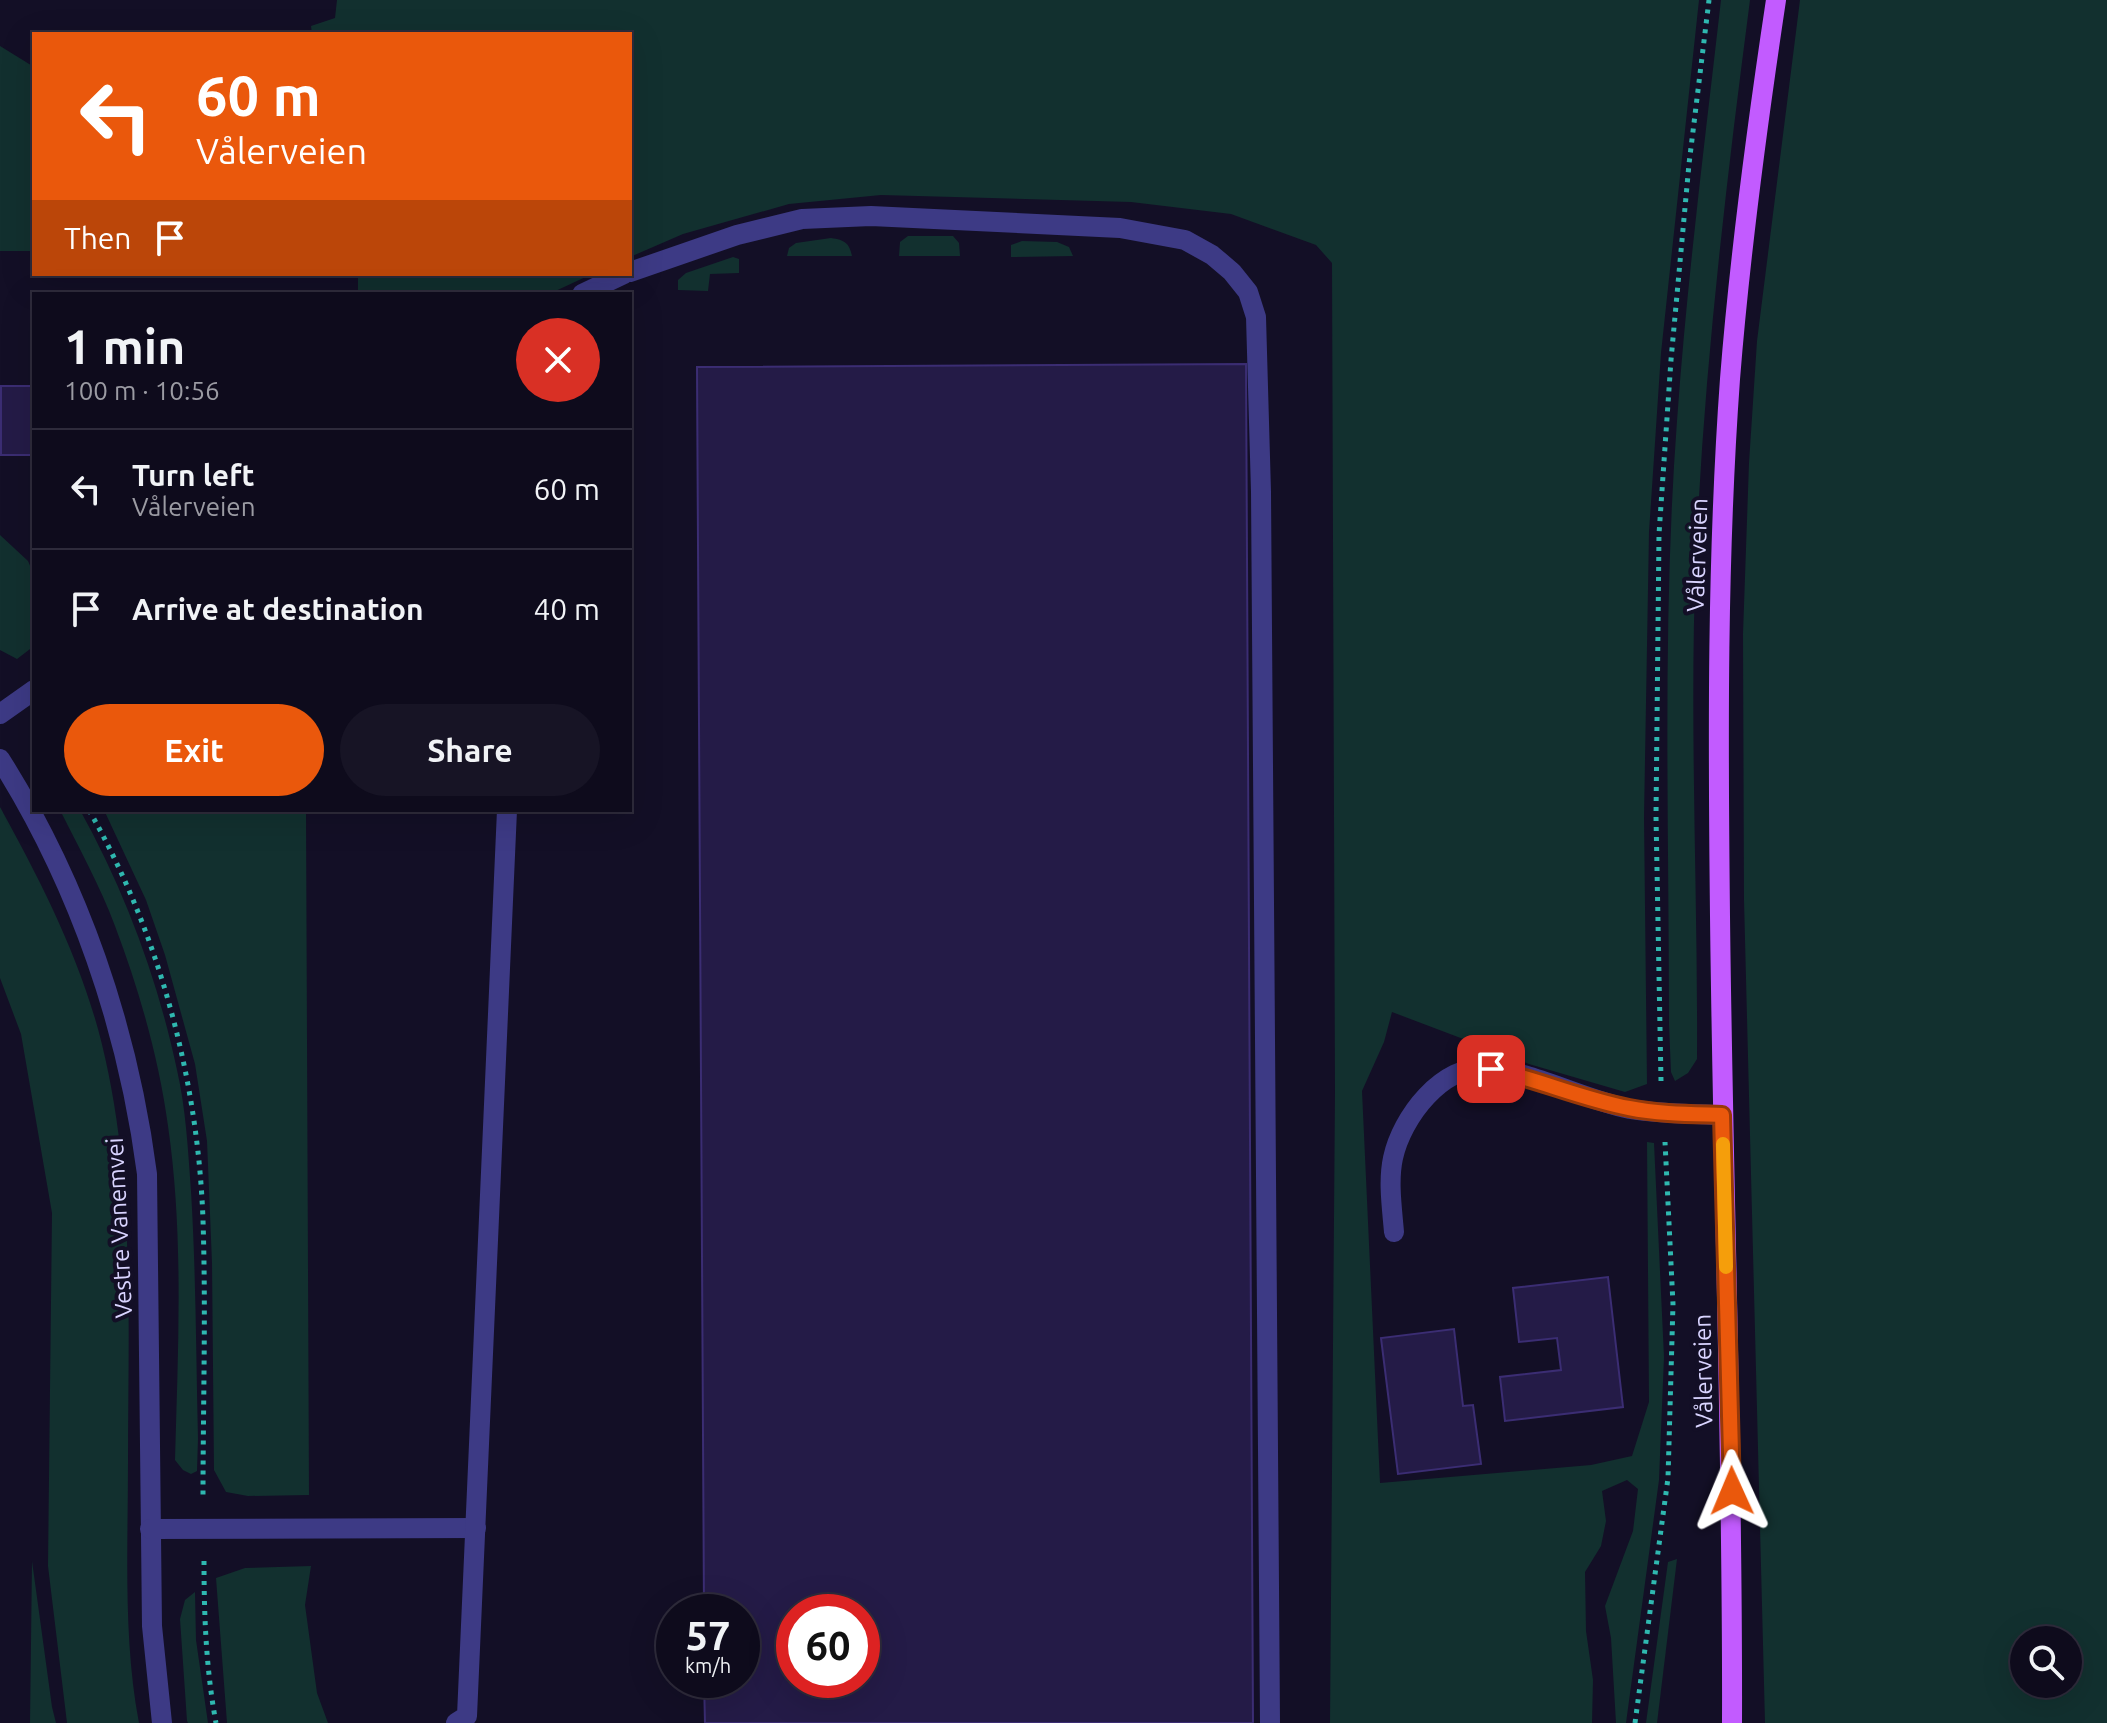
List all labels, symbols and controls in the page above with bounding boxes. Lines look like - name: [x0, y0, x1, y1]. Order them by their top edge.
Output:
- icon: left: [64, 64, 168, 168]
- text: 60 m: [196, 64, 321, 127]
- text: Vålerveien: [196, 130, 367, 171]
- icon: arrive: [148, 216, 192, 260]
- text: Then: [64, 221, 132, 255]
- button: close: [516, 318, 600, 402]
- text: 1 min: [64, 319, 185, 373]
- text: 100 m · 10:56: [64, 376, 220, 405]
- text: Turn left: [132, 458, 254, 492]
- icon: left: [64, 467, 108, 511]
- text: 60 m: [533, 472, 600, 506]
- text: Vålerveien: [132, 492, 256, 521]
- street label: Vålerveien: [1682, 498, 1712, 612]
- icon: arrive: [64, 587, 108, 631]
- text: Arrive at destination: [132, 592, 424, 626]
- text: 40 m: [533, 592, 600, 626]
- button: Exit: [64, 704, 324, 796]
- button: Share: [340, 704, 600, 796]
- pin: [1457, 1035, 1525, 1103]
- icon: arrive: [1469, 1047, 1513, 1091]
- street label: Vestre Vanemvei: [101, 1137, 137, 1319]
- street label: Vålerveien: [1689, 1314, 1717, 1428]
- position arrow: [1690, 1449, 1774, 1533]
- speed limit sign: 60: [776, 1594, 880, 1698]
- text: 57: [685, 1613, 731, 1658]
- map controls: [2010, 1626, 2082, 1698]
- button: search: [2010, 1626, 2082, 1698]
- text: km/h: [685, 1654, 731, 1677]

